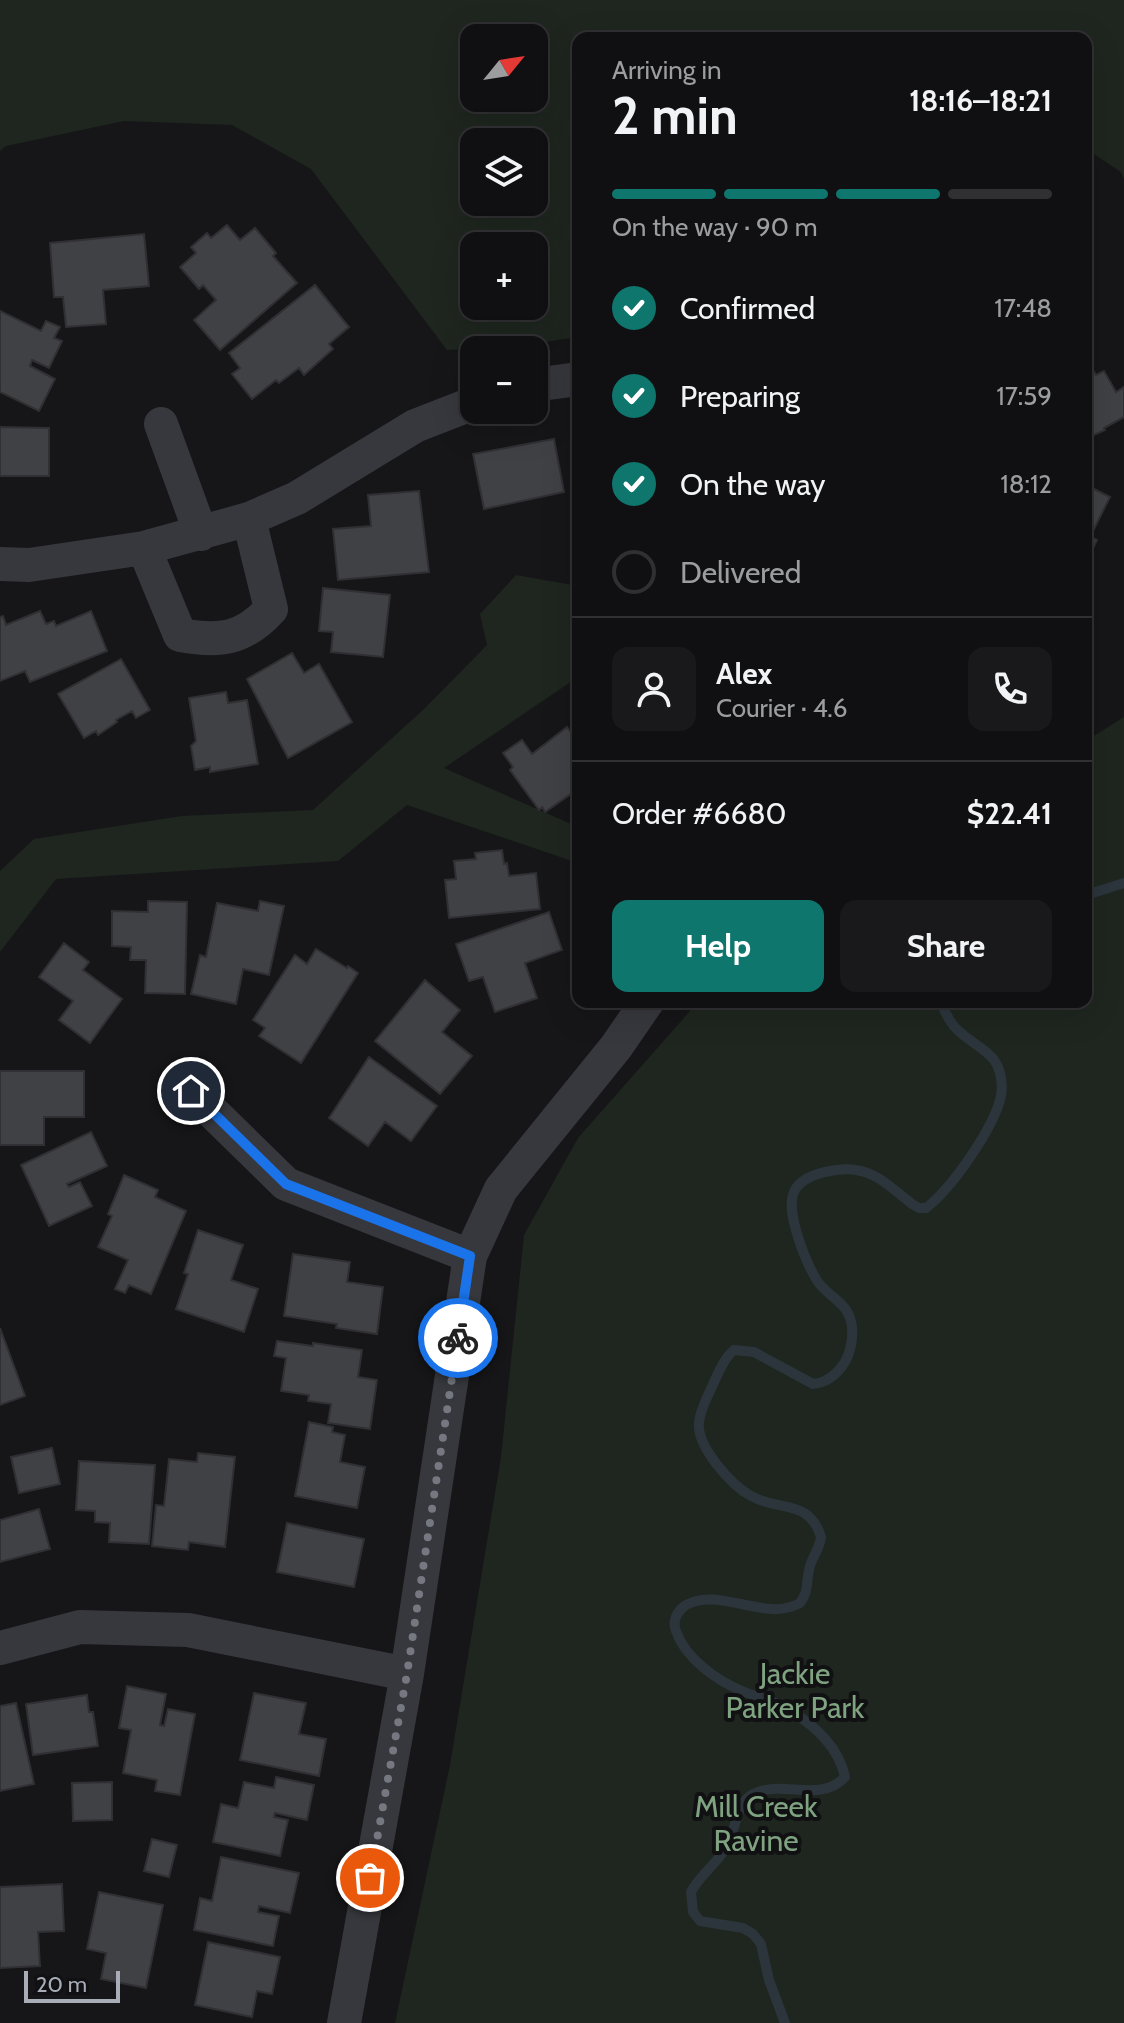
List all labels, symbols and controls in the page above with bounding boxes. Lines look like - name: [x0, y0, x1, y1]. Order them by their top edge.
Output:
- north arrow: [460, 24, 548, 112]
- map controls: [460, 24, 548, 424]
- text: Arriving in: [612, 54, 722, 86]
- text: 18:16–18:21: [909, 82, 1052, 119]
- text: 2 min: [612, 84, 738, 147]
- button: layers: [460, 128, 548, 216]
- text: On the way · 90 m: [612, 211, 818, 243]
- button: +: [460, 232, 548, 320]
- icon: check: [612, 286, 656, 330]
- text: Confirmed: [680, 290, 815, 327]
- text: 17:48: [994, 292, 1052, 324]
- button: −: [460, 336, 548, 424]
- icon: check: [612, 374, 656, 418]
- text: Preparing: [680, 378, 800, 415]
- text: 17:59: [996, 380, 1052, 412]
- icon: check: [612, 462, 656, 506]
- text: On the way: [680, 466, 825, 503]
- text: 18:12: [1000, 468, 1052, 500]
- text: Delivered: [680, 554, 801, 591]
- button: person: [612, 647, 696, 731]
- button: phone: [968, 647, 1052, 731]
- text: Alex: [716, 655, 772, 692]
- text: Courier · 4.6: [716, 692, 848, 724]
- text: Order #6680: [612, 795, 787, 832]
- text: $22.41: [967, 795, 1052, 832]
- button: Help: [612, 900, 824, 992]
- button: Share: [840, 900, 1052, 992]
- pin: [157, 1057, 225, 1125]
- icon: home: [169, 1069, 213, 1113]
- courier: [418, 1298, 498, 1378]
- icon: bike: [436, 1316, 480, 1360]
- park label: Jackie Parker Park: [725, 1655, 865, 1726]
- park label: Mill Creek Ravine: [695, 1788, 818, 1859]
- pin: [336, 1844, 404, 1912]
- icon: bag: [348, 1856, 392, 1900]
- scale bar: [24, 1967, 120, 2003]
- text: 20 m: [36, 1971, 87, 1998]

